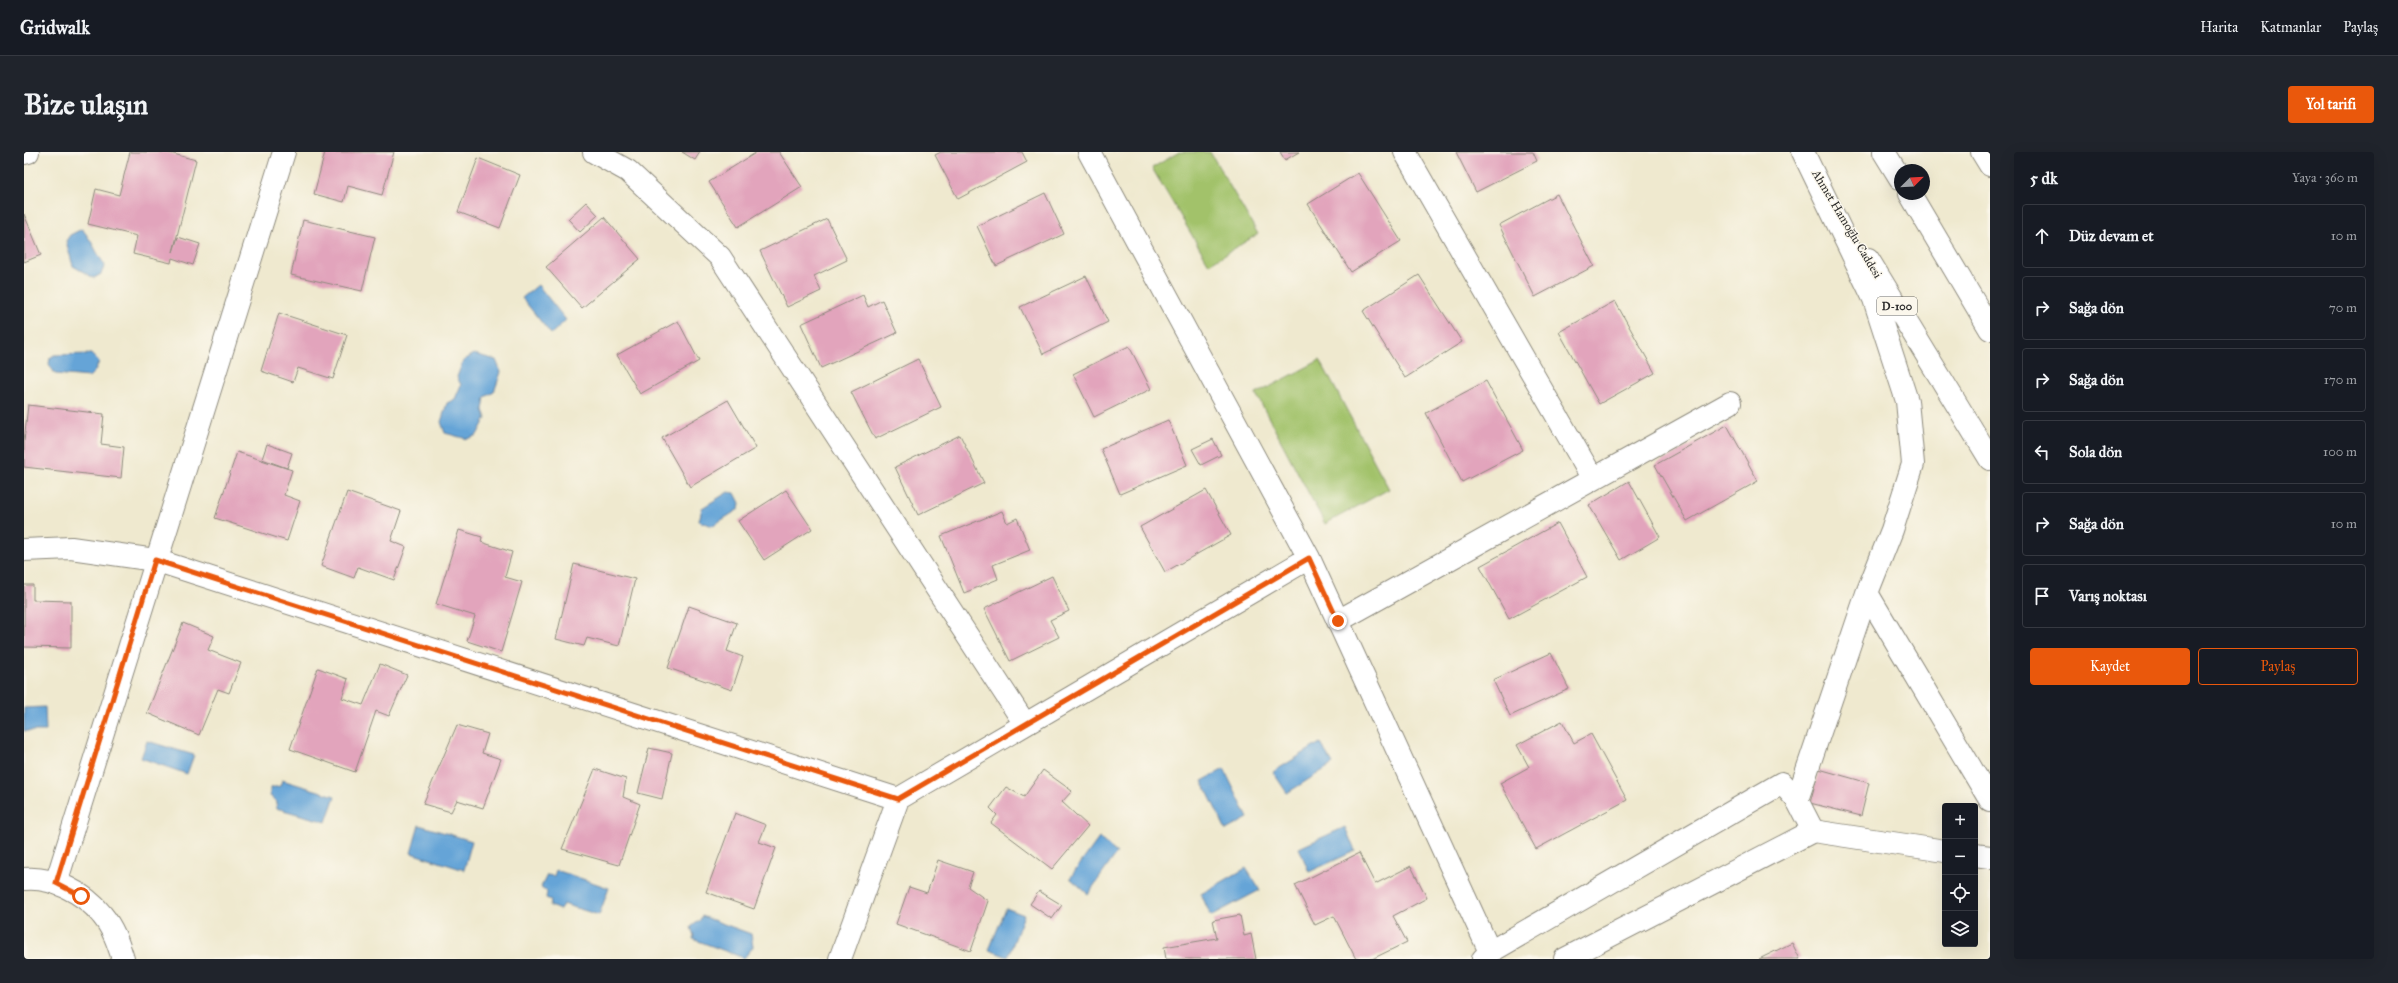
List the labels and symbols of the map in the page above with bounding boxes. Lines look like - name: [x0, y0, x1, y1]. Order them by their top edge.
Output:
- north arrow: [1894, 164, 1930, 200]
- street label: Ahmet Hamoğlu Caddesi: [1808, 166, 1885, 282]
- road number: D-100: [1877, 297, 1917, 315]
- route end: [1329, 612, 1347, 630]
- route start: [72, 887, 90, 905]

